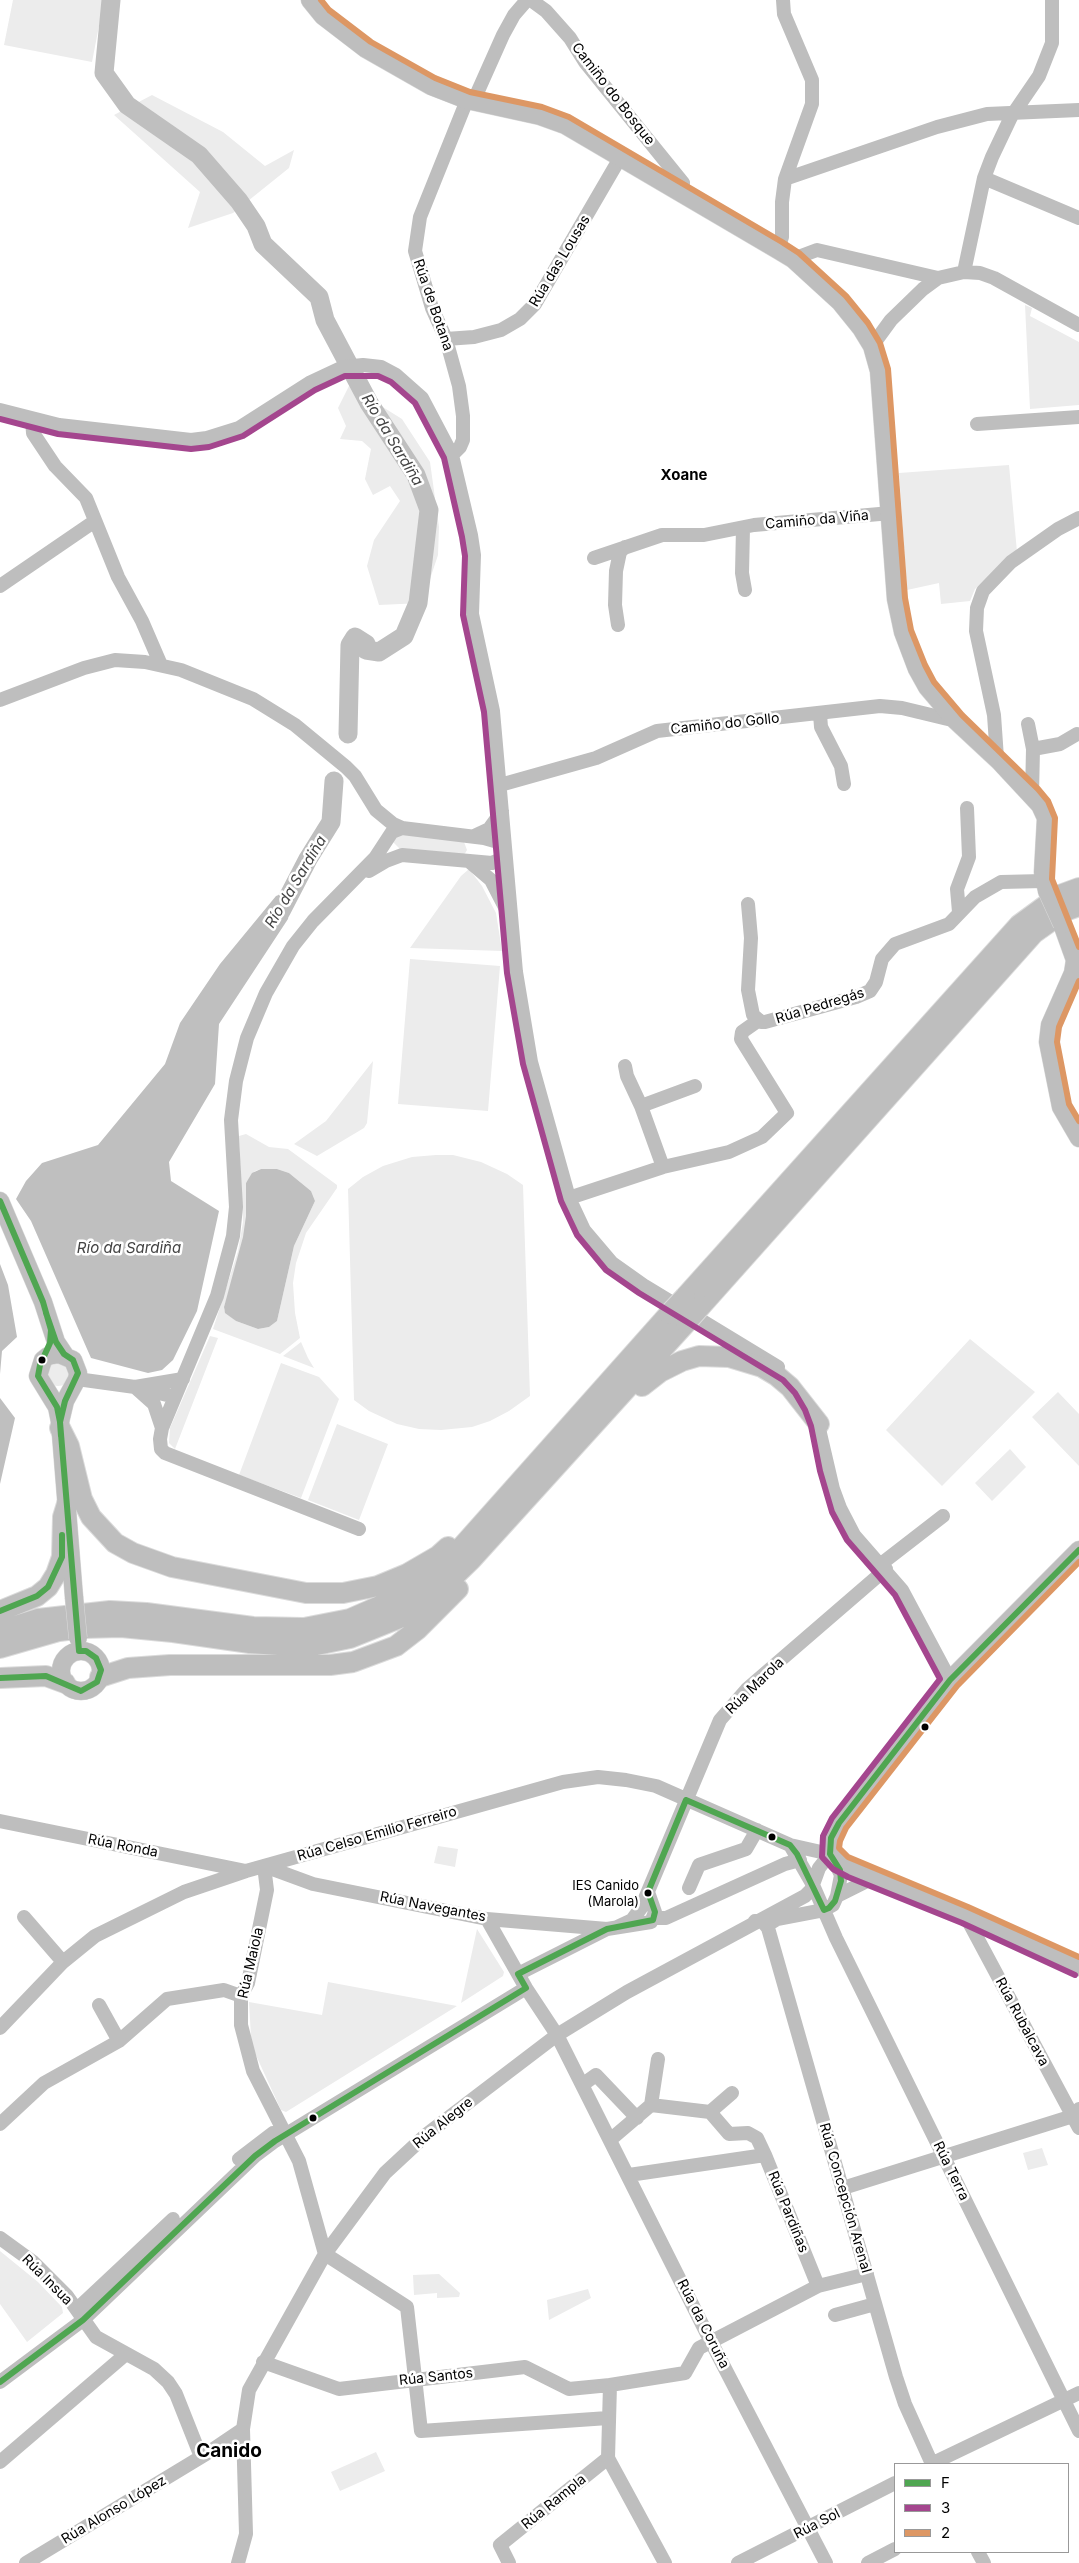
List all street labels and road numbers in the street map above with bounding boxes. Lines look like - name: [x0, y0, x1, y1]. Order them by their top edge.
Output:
- street label: Camiño do Bosque: [568, 39, 658, 149]
- street label: Rúa das Lousas: [526, 212, 594, 310]
- street label: Rúa de Botana: [409, 257, 457, 353]
- street label: Camiño da Viña: [765, 507, 869, 533]
- street label: Camiño do Gollo: [670, 710, 780, 738]
- street label: Rúa Pedregás: [774, 985, 866, 1027]
- street label: Rúa Marola: [722, 1654, 788, 1718]
- street label: Rúa Celso Emilio Ferreiro: [295, 1803, 459, 1865]
- street label: Rúa Ronda: [87, 1831, 159, 1861]
- street label: Rúa Navegantes: [379, 1888, 487, 1926]
- street label: Rúa Maiola: [235, 1926, 267, 2000]
- street label: Rúa Rubalcava: [992, 1975, 1052, 2069]
- street label: Rúa Alegre: [410, 2094, 476, 2152]
- street label: Rúa Concepción Arenal: [816, 2121, 874, 2275]
- street label: Rúa Terra: [929, 2139, 973, 2203]
- street label: Rúa Pardiñas: [764, 2169, 812, 2255]
- street label: Rúa Insua: [18, 2251, 76, 2309]
- street label: Rúa da Coruña: [673, 2277, 733, 2371]
- street label: Rúa Santos: [398, 2365, 474, 2389]
- street label: Rúa Rampla: [518, 2471, 590, 2533]
- street label: Rúa Alonso López: [59, 2472, 169, 2548]
- street label: Rúa Sol: [791, 2505, 843, 2543]

